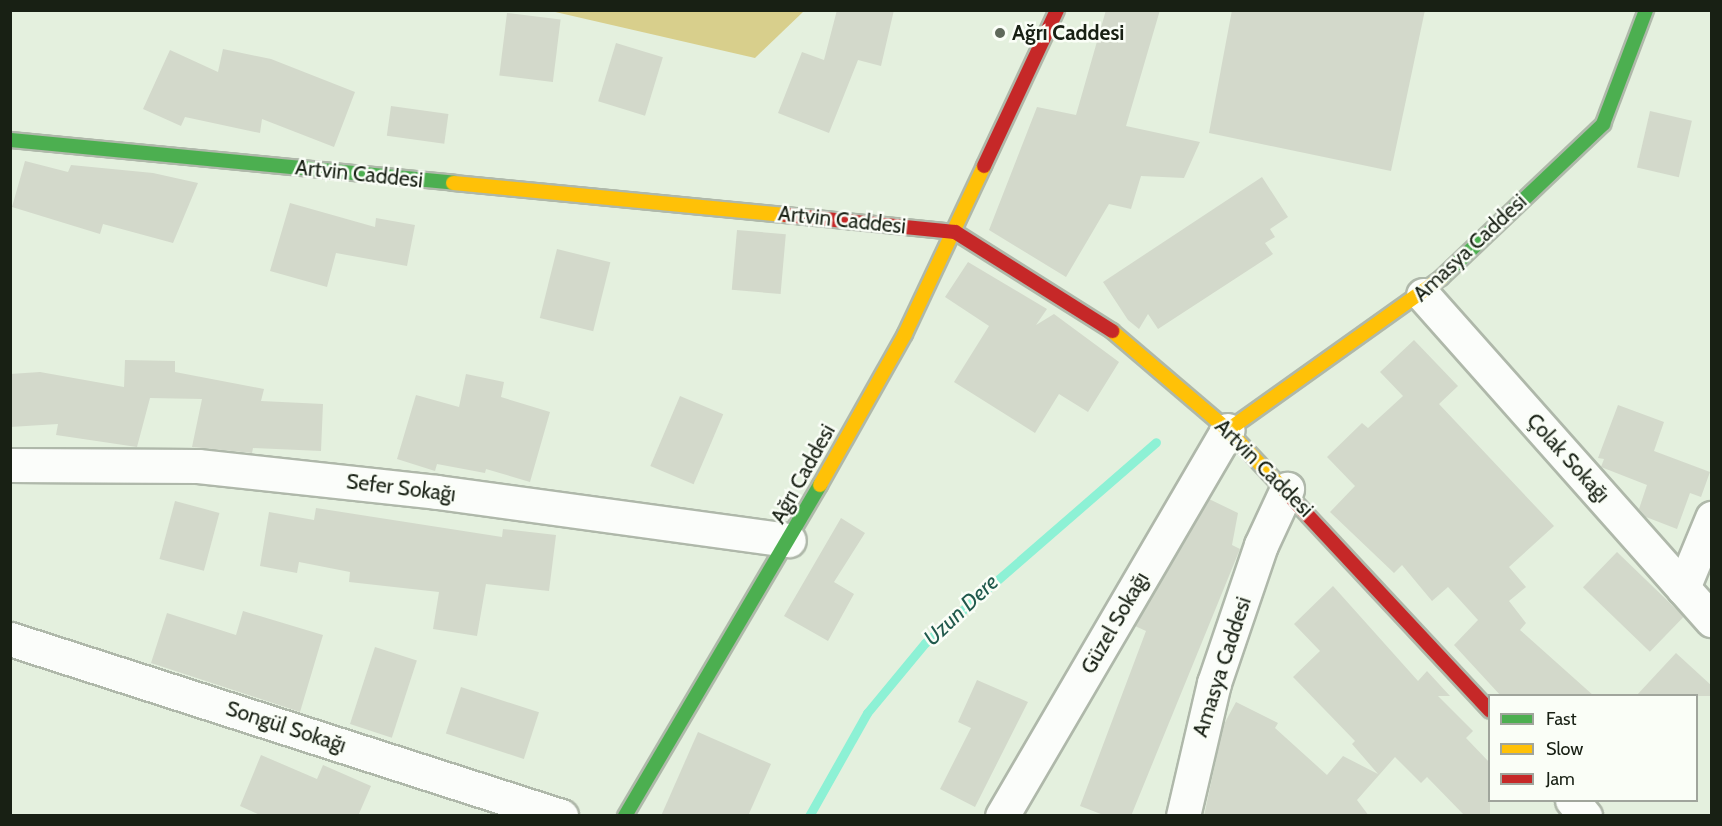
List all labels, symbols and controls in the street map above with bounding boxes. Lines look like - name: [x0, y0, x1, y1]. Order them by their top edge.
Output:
- place label: Ağrı Caddesi: [1012, 20, 1124, 46]
- marker: Ağrı Caddesi: [993, 26, 1007, 40]
- street label: Artvin Caddesi: [294, 155, 424, 193]
- street label: Amasya Caddesi: [1408, 189, 1532, 307]
- street label: Artvin Caddesi: [777, 201, 907, 239]
- street label: Çolak Sokağı: [1521, 408, 1615, 508]
- street label: Artvin Caddesi: [1210, 414, 1318, 522]
- street label: Ağrı Caddesi: [765, 420, 841, 528]
- street label: Sefer Sokağı: [345, 469, 457, 507]
- street label: Güzel Sokağı: [1076, 568, 1154, 678]
- water label: Uzun Dere: [918, 569, 1004, 651]
- street label: Amasya Caddesi: [1188, 594, 1256, 740]
- legend: [1488, 694, 1698, 802]
- street label: Songül Sokağı: [223, 696, 349, 758]
- text: Fast: [1546, 708, 1577, 730]
- text: Slow: [1546, 738, 1583, 760]
- text: Jam: [1546, 768, 1575, 790]

